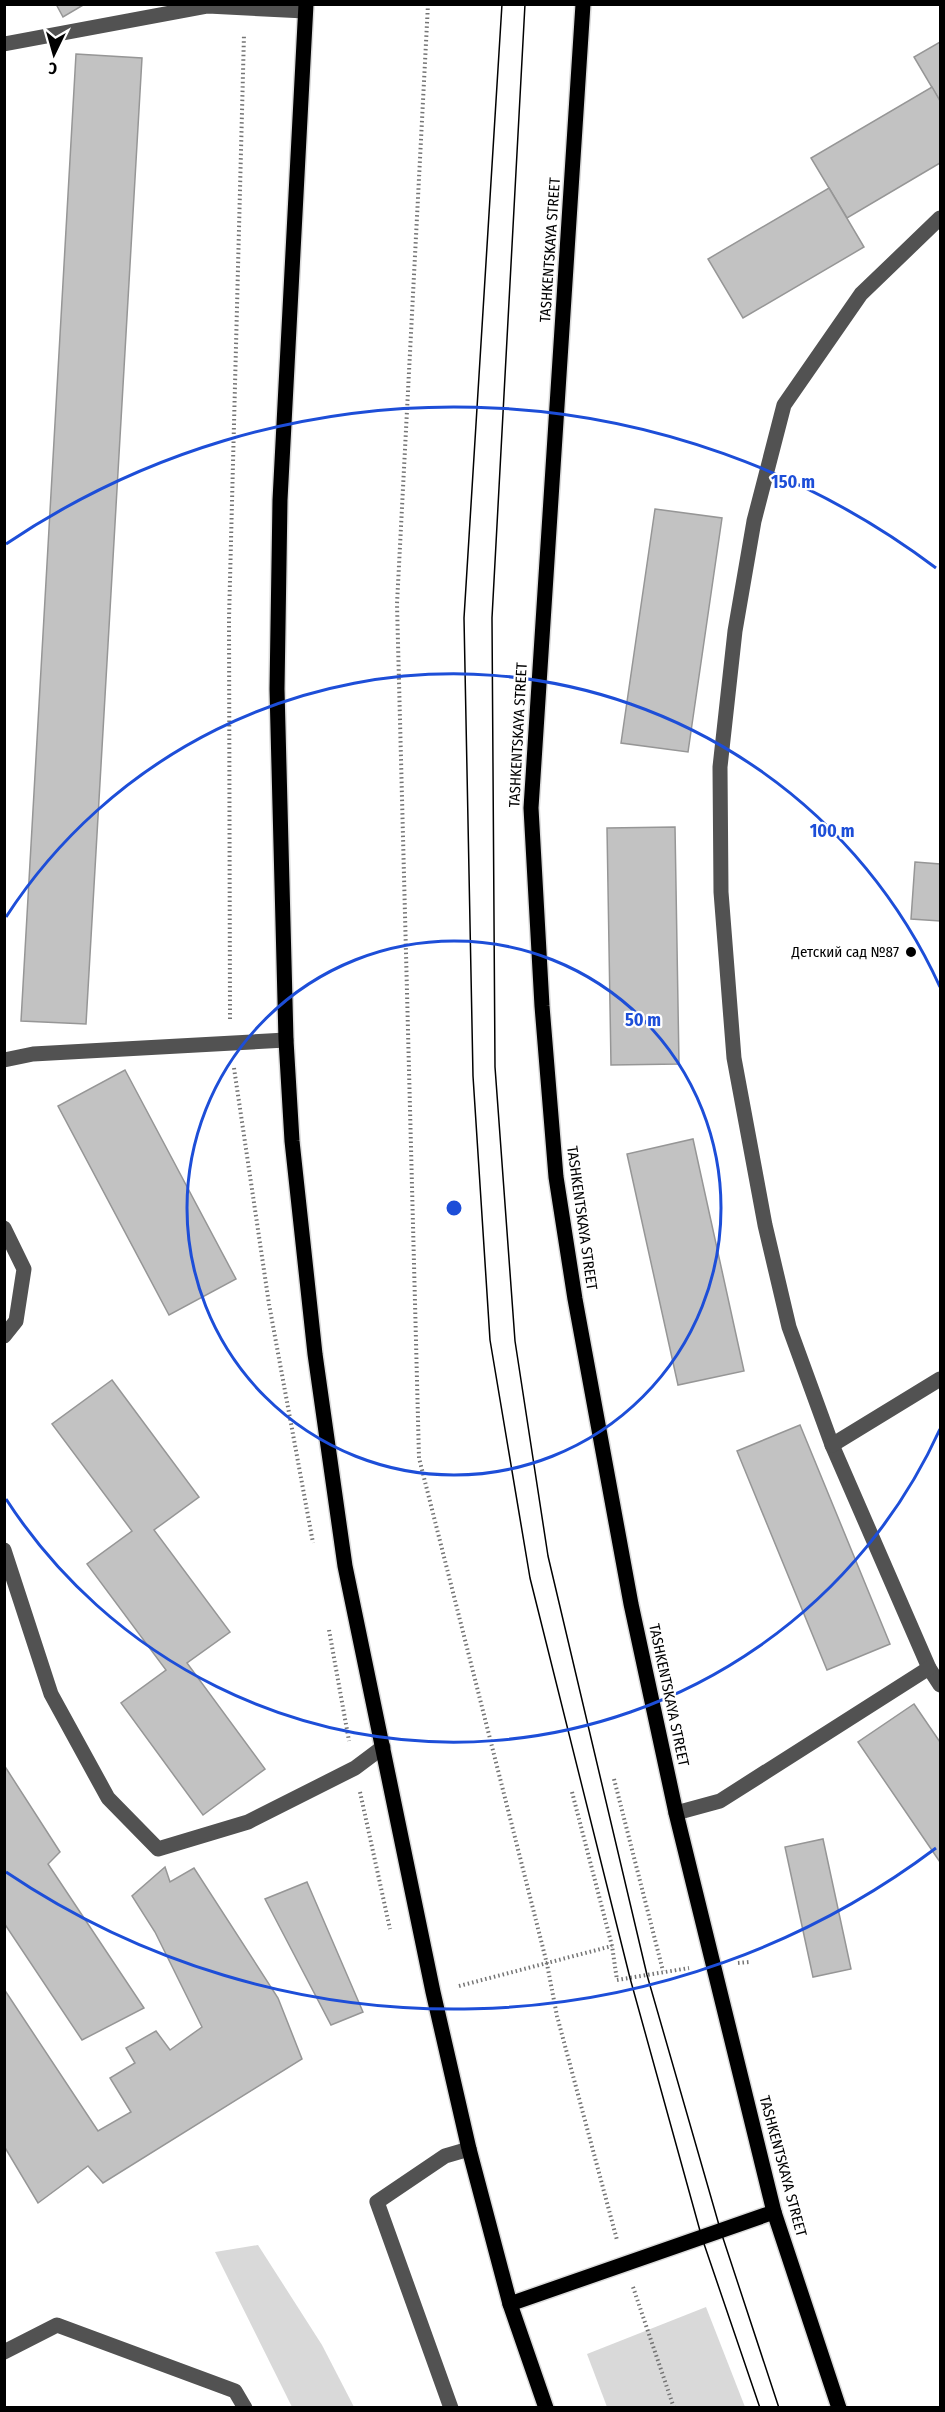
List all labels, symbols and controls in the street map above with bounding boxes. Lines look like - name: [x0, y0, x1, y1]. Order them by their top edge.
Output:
- north arrow: [24, 24, 84, 84]
- text: С: [47, 59, 58, 78]
- street label: TASHKENTSKAYA STREET: [536, 177, 564, 323]
- text: 150 m: [771, 471, 815, 493]
- street label: TASHKENTSKAYA STREET: [505, 662, 531, 808]
- text: 100 m: [810, 820, 854, 842]
- place label: Детский сад №87: [791, 943, 899, 961]
- marker: Детский сад №87: [904, 945, 918, 959]
- text: 50 m: [625, 1009, 661, 1031]
- street label: TASHKENTSKAYA STREET: [563, 1145, 601, 1291]
- centre of rings: [444, 1198, 464, 1218]
- street label: TASHKENTSKAYA STREET: [645, 1622, 693, 1768]
- street label: TASHKENTSKAYA STREET: [756, 2094, 811, 2239]

